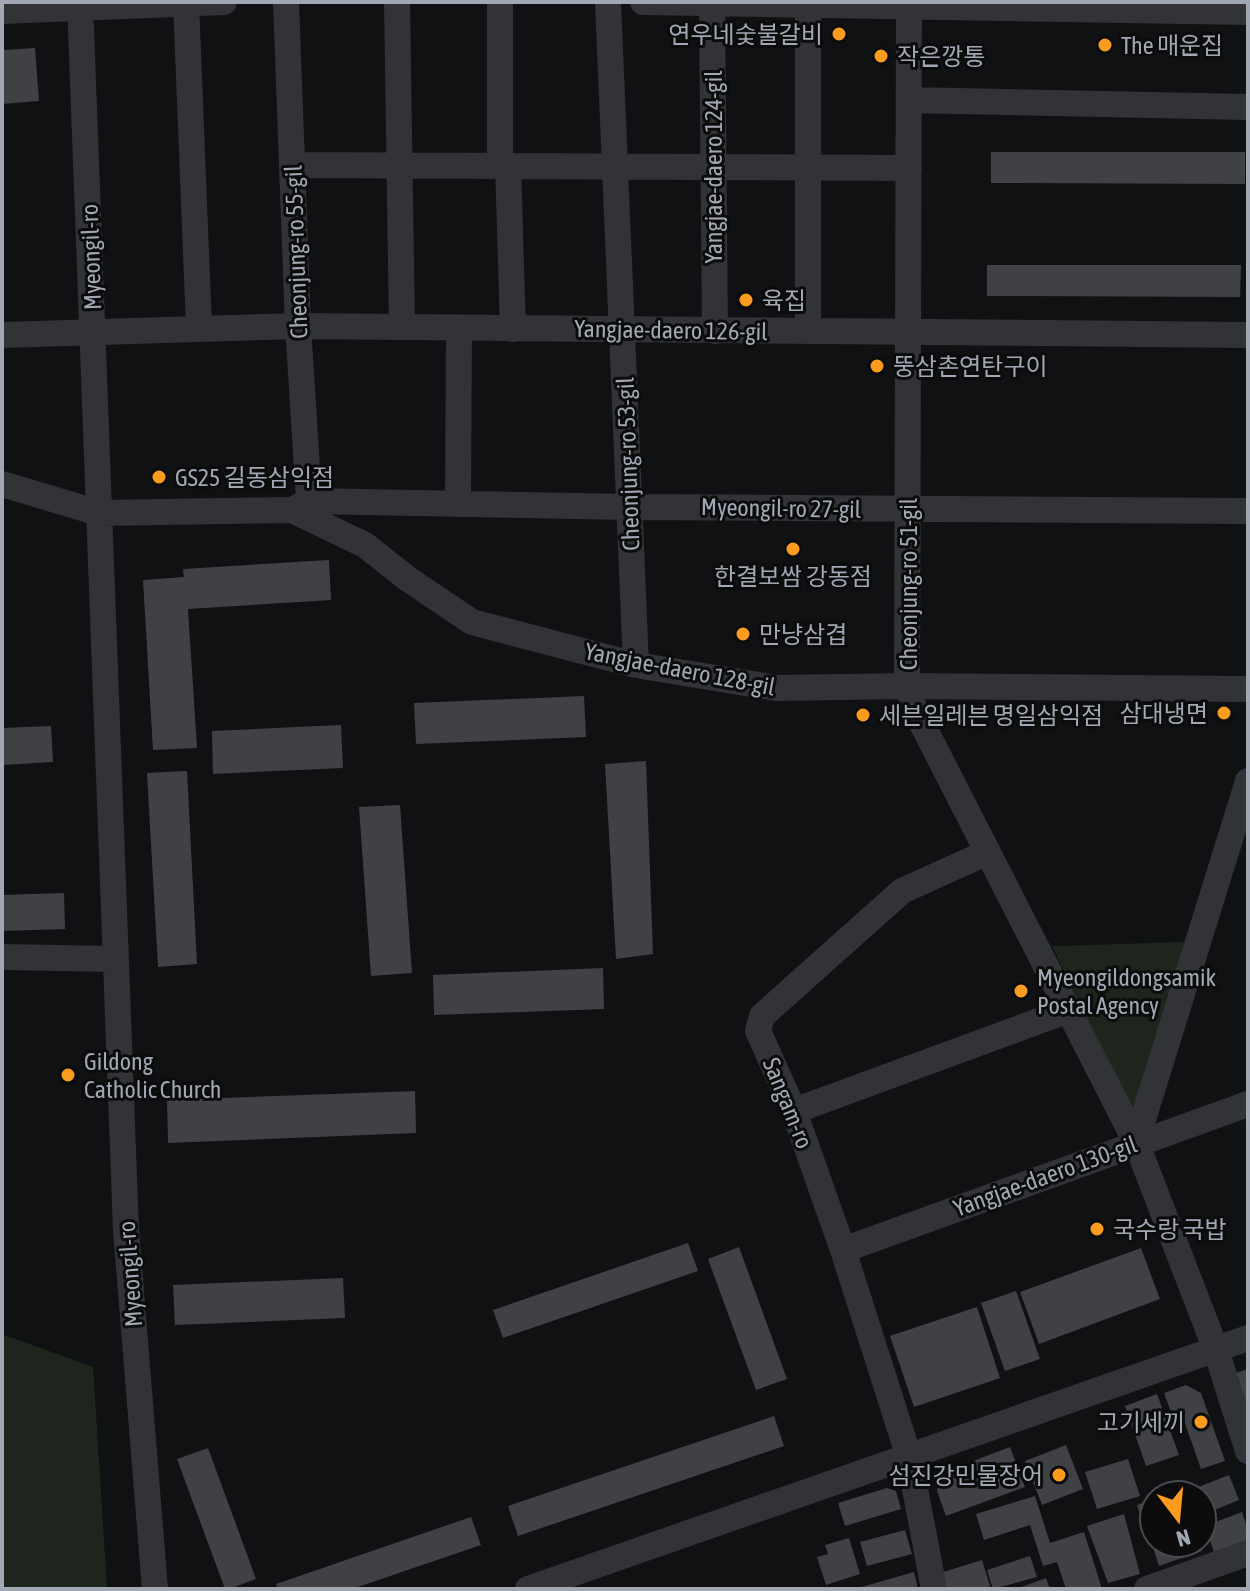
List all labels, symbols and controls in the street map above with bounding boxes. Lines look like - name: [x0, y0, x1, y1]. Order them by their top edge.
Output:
- place label: 연우네숯불갈비: [668, 21, 823, 48]
- marker: 연우네숯불갈비: [830, 25, 848, 43]
- place label: The 매운집: [1121, 32, 1223, 59]
- marker: The 매운집: [1096, 36, 1114, 54]
- place label: 작은깡통: [897, 43, 985, 70]
- marker: 작은깡통: [872, 47, 890, 65]
- street label: Yangjae-daero 124-gil: [700, 70, 727, 264]
- street label: Cheonjung-ro 55-gil: [279, 164, 313, 339]
- street label: Myeongil-ro: [76, 204, 106, 310]
- place label: 육집: [762, 287, 806, 314]
- marker: 육집: [737, 291, 755, 309]
- street label: Yangjae-daero 126-gil: [574, 315, 768, 345]
- place label: 뚱삼촌연탄구이: [893, 353, 1048, 380]
- marker: 뚱삼촌연탄구이: [868, 357, 886, 375]
- street label: Cheonjung-ro 53-gil: [611, 376, 645, 551]
- place label: GS25 길동삼익점: [175, 464, 334, 491]
- marker: GS25 길동삼익점: [150, 468, 168, 486]
- street label: Myeongil-ro 27-gil: [701, 493, 862, 523]
- street label: Cheonjung-ro 51-gil: [895, 497, 922, 670]
- marker: 한결보쌈 강동점: [784, 540, 802, 558]
- place label: 한결보쌈 강동점: [714, 563, 872, 590]
- place label: 만냥삼겹: [759, 621, 847, 648]
- marker: 만냥삼겹: [734, 625, 752, 643]
- street label: Yangjae-daero 128-gil: [583, 637, 778, 701]
- place label: 삼대냉면: [1120, 700, 1208, 727]
- place label: 세븐일레븐 명일삼익점: [879, 702, 1103, 729]
- marker: 삼대냉면: [1215, 704, 1233, 722]
- marker: 세븐일레븐 명일삼익점: [854, 706, 872, 724]
- place label: Myeongildongsamik Postal Agency: [1037, 964, 1216, 1019]
- marker: Myeongildongsamik Postal Agency: [1012, 982, 1030, 1000]
- place label: Gildong Catholic Church: [84, 1048, 221, 1103]
- street label: Sangam-ro: [758, 1054, 818, 1152]
- marker: Gildong Catholic Church: [59, 1066, 77, 1084]
- street label: Yangjae-daero 130-gil: [950, 1130, 1141, 1222]
- place label: 국수랑 국밥: [1113, 1216, 1227, 1243]
- street label: Myeongil-ro: [113, 1220, 147, 1328]
- marker: 국수랑 국밥: [1088, 1220, 1106, 1238]
- place label: 고기세끼: [1097, 1409, 1185, 1436]
- marker: 고기세끼: [1192, 1413, 1210, 1431]
- place label: 섬진강민물장어: [888, 1462, 1043, 1489]
- marker: 섬진강민물장어: [1050, 1466, 1068, 1484]
- north arrow: [1138, 1479, 1218, 1559]
- text: N: [1174, 1524, 1193, 1553]

